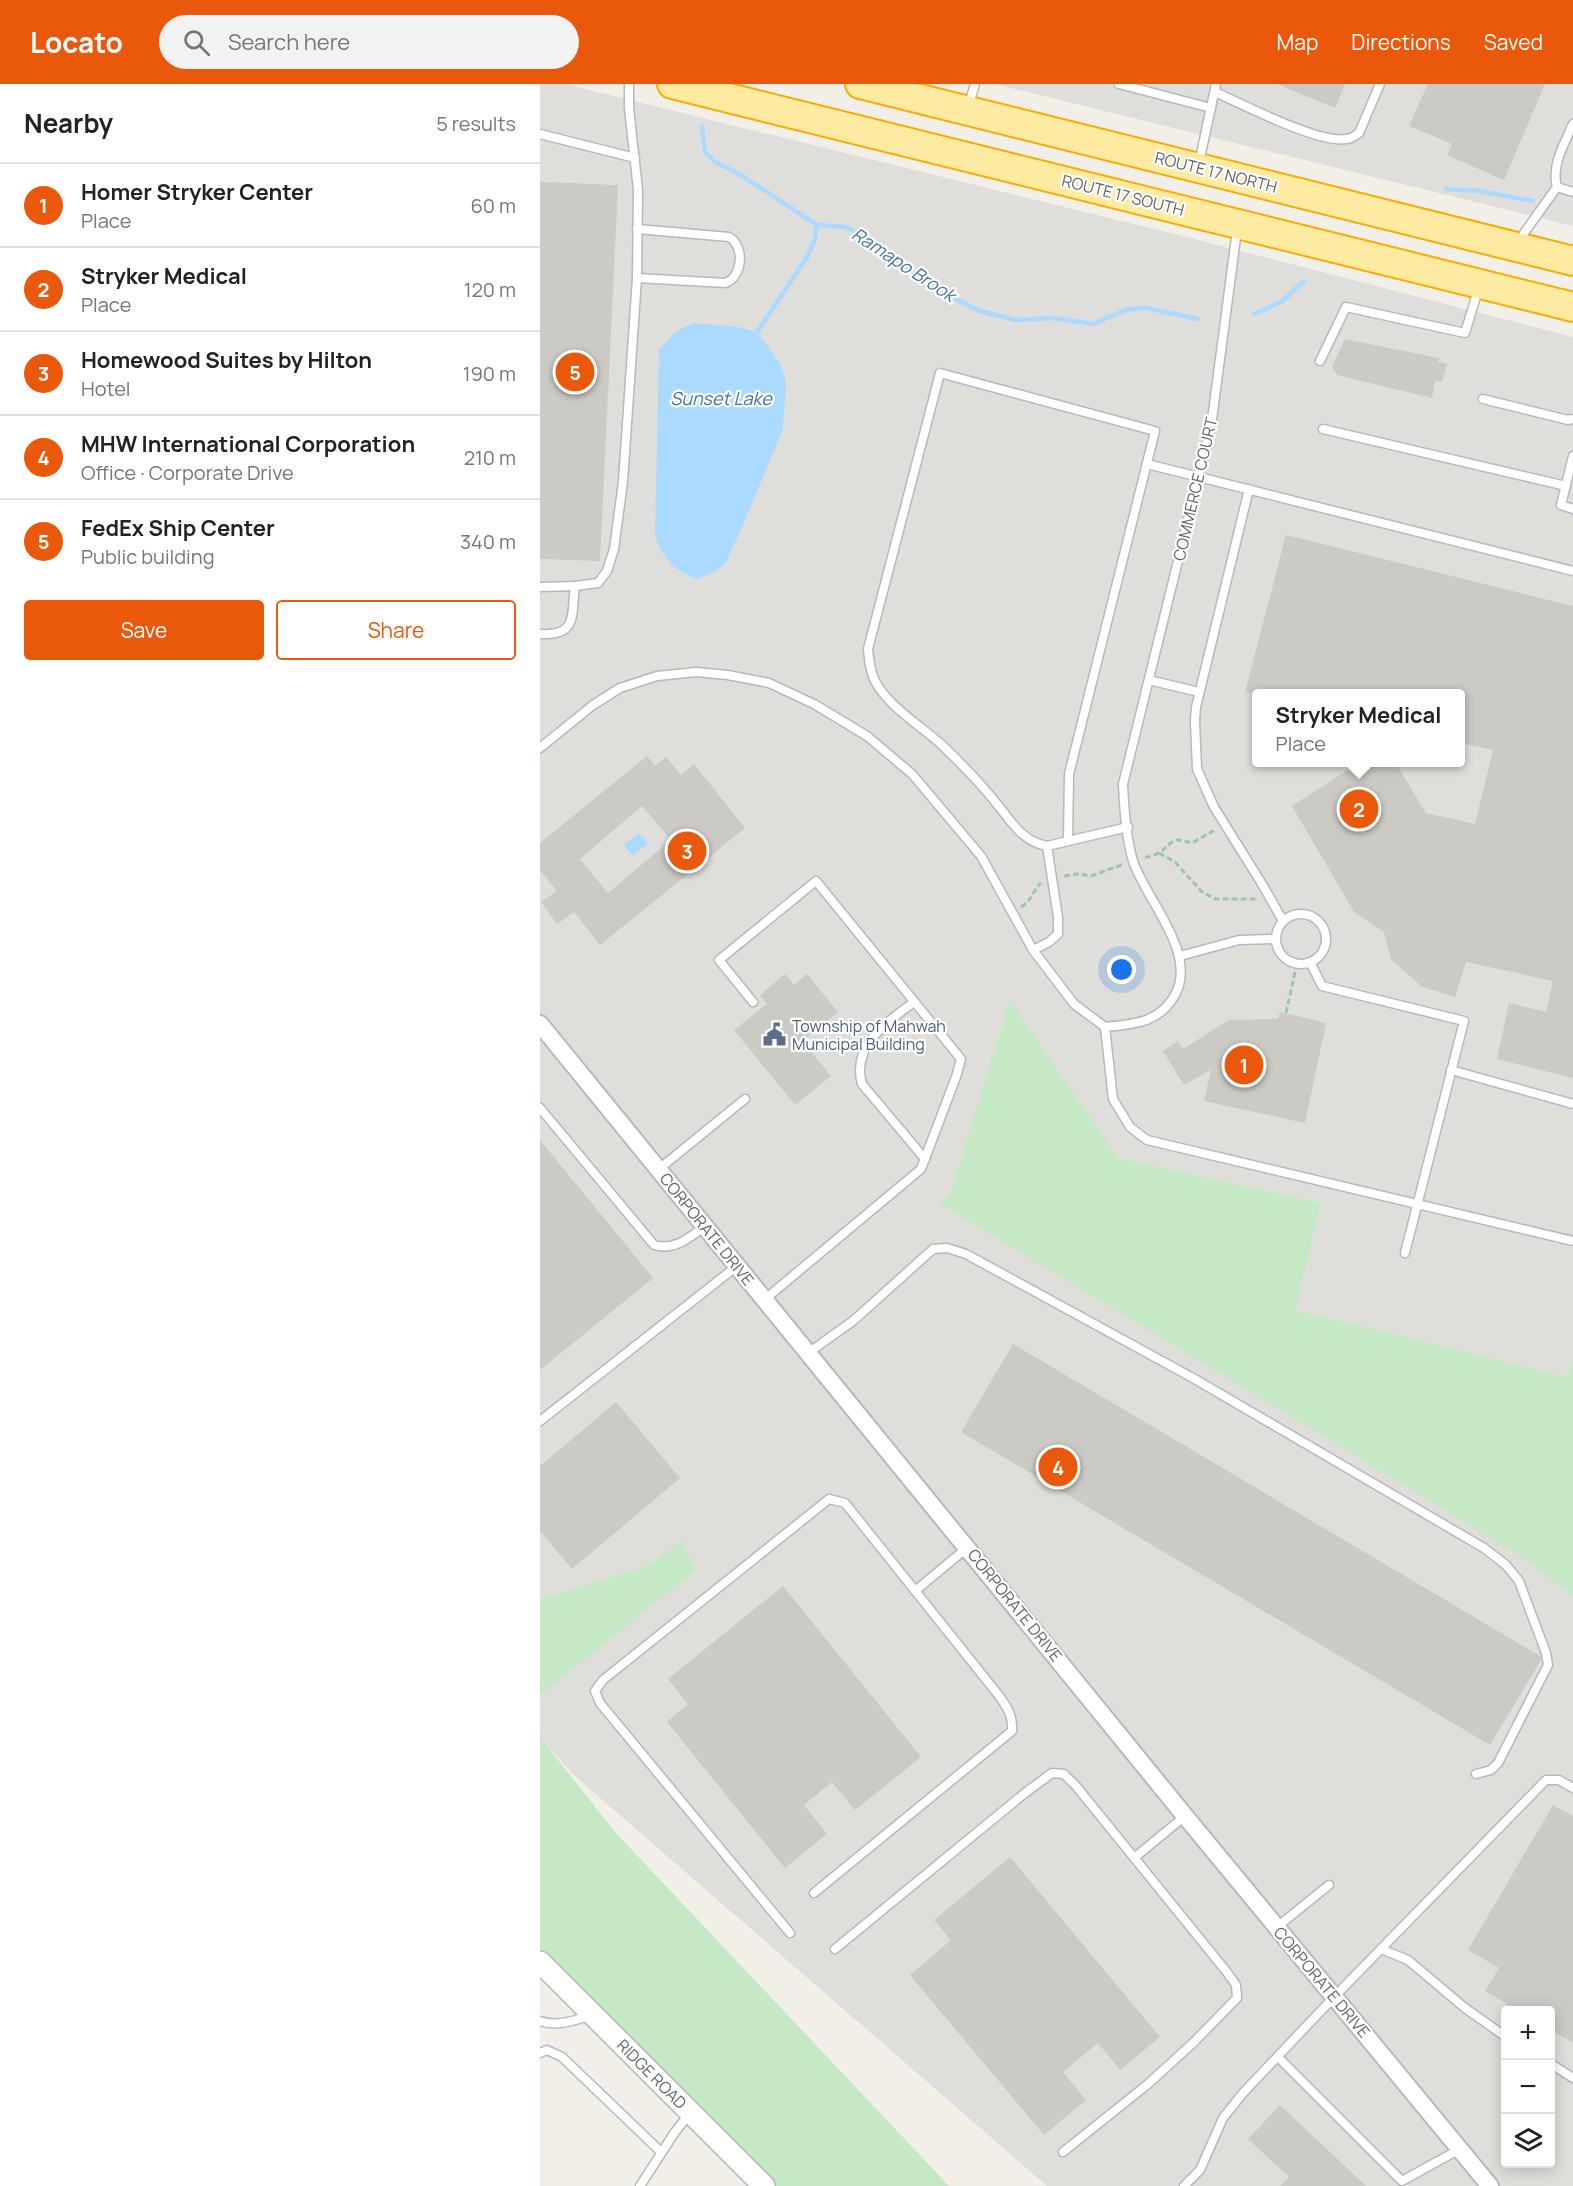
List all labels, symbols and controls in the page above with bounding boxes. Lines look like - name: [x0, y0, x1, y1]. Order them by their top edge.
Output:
- search box: [159, 15, 579, 69]
- text: Locato: [30, 23, 123, 61]
- icon: search: [180, 26, 213, 59]
- text: Search here: [228, 27, 350, 57]
- text: Map: [1277, 28, 1318, 56]
- text: Directions: [1351, 28, 1451, 56]
- text: Saved: [1484, 28, 1543, 56]
- text: Nearby: [24, 105, 113, 141]
- text: 5 results: [436, 110, 516, 137]
- street label: ROUTE 17 NORTH: [1153, 146, 1279, 198]
- street label: ROUTE 17 SOUTH: [1059, 169, 1187, 221]
- text: Homer Stryker Center: [81, 177, 313, 207]
- text: 1: [39, 192, 48, 219]
- text: 60 m: [470, 192, 516, 219]
- text: Place: [81, 207, 131, 234]
- water label: Ramapo Brook: [848, 222, 963, 308]
- text: Stryker Medical: [81, 261, 247, 291]
- text: 2: [38, 276, 49, 303]
- text: 120 m: [464, 276, 516, 303]
- text: Place: [81, 291, 131, 318]
- text: Homewood Suites by Hilton: [81, 345, 372, 375]
- pin: 5: [555, 350, 594, 394]
- text: 3: [38, 360, 49, 387]
- text: 190 m: [463, 360, 516, 387]
- text: Hotel: [81, 375, 131, 402]
- water label: Sunset Lake: [670, 386, 773, 410]
- street label: COMMERCE COURT: [1168, 415, 1222, 563]
- text: MHW International Corporation: [81, 429, 415, 459]
- text: 4: [37, 444, 50, 471]
- text: 210 m: [464, 444, 516, 471]
- text: Office · Corporate Drive: [81, 459, 294, 486]
- text: FedEx Ship Center: [81, 513, 275, 543]
- text: 5: [38, 528, 49, 555]
- text: 340 m: [460, 528, 516, 555]
- text: Public building: [81, 543, 215, 570]
- button: Save: [24, 600, 264, 660]
- button: Share: [276, 600, 516, 660]
- popup: [1252, 689, 1465, 767]
- text: Stryker Medical: [1276, 700, 1441, 730]
- text: Place: [1276, 730, 1326, 757]
- pin: 2: [1340, 786, 1378, 832]
- pin: 3: [668, 828, 706, 873]
- your location: [1107, 955, 1136, 984]
- place label: Township of Mahwah Municipal Building: [792, 1015, 946, 1055]
- public building icon: Township of Mahwah Municipal Building: [761, 1022, 787, 1048]
- pin: 1: [1224, 1042, 1264, 1088]
- street label: CORPORATE DRIVE: [655, 1168, 759, 1290]
- pin: 4: [1038, 1444, 1078, 1490]
- street label: CORPORATE DRIVE: [963, 1544, 1067, 1666]
- street label: CORPORATE DRIVE: [1269, 1922, 1375, 2042]
- map controls: [1501, 2006, 1555, 2168]
- button: +: [1501, 2006, 1555, 2060]
- street label: RIDGE ROAD: [612, 2034, 692, 2114]
- button: −: [1501, 2060, 1555, 2114]
- button: layers: [1501, 2114, 1555, 2168]

